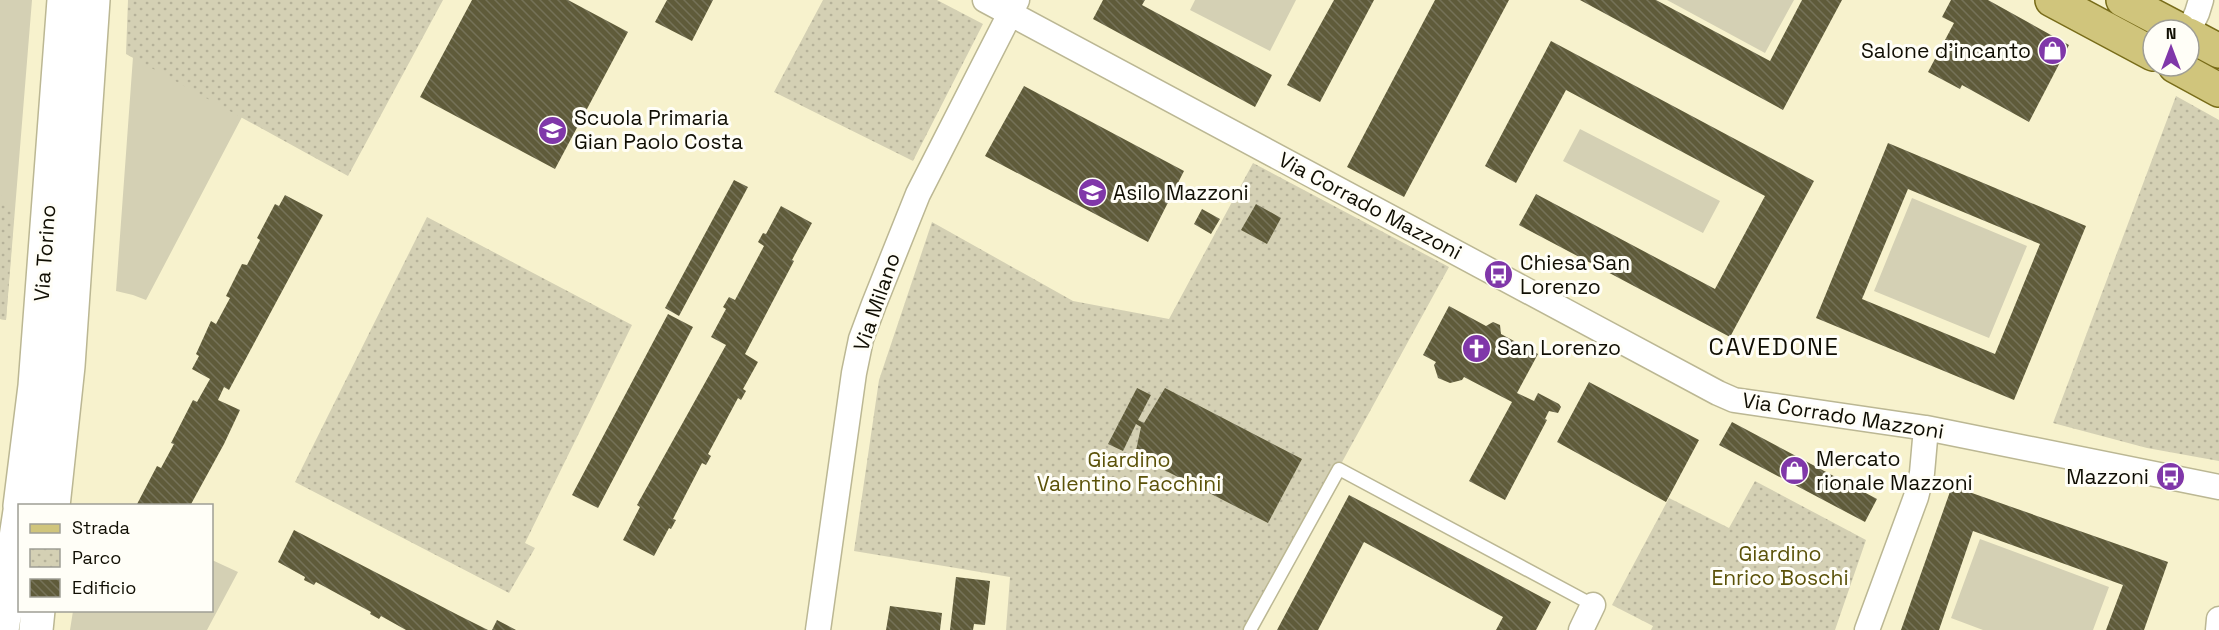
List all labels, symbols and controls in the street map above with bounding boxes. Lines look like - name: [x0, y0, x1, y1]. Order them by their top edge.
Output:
- north arrow: [2141, 18, 2201, 78]
- text: N: [2166, 23, 2176, 44]
- shop icon: Salone d'incanto: [2036, 35, 2068, 67]
- place label: Salone d'incanto: [1861, 37, 2031, 64]
- place label: Scuola Primaria Gian Paolo Costa: [574, 104, 743, 155]
- school or university icon: Scuola Primaria Gian Paolo Costa: [537, 114, 569, 146]
- street label: Via Corrado Mazzoni: [1274, 146, 1467, 265]
- school or university icon: Asilo Mazzoni: [1076, 177, 1108, 209]
- place label: Asilo Mazzoni: [1113, 179, 1249, 206]
- street label: Via Torino: [28, 204, 61, 302]
- street label: Via Milano: [847, 249, 906, 354]
- place label: Chiesa San Lorenzo: [1520, 249, 1630, 300]
- bus stop icon: Chiesa San Lorenzo: [1483, 259, 1515, 291]
- district label: CAVEDONE: [1709, 331, 1839, 362]
- church icon: San Lorenzo: [1460, 332, 1492, 364]
- place label: San Lorenzo: [1497, 334, 1621, 361]
- street label: Via Corrado Mazzoni: [1740, 386, 1946, 445]
- place label: Mercato rionale Mazzoni: [1816, 445, 1973, 496]
- park label: Giardino Valentino Facchini: [1037, 446, 1221, 497]
- shop icon: Mercato rionale Mazzoni: [1779, 455, 1811, 487]
- bus stop icon: Mazzoni: [2154, 461, 2186, 493]
- place label: Mazzoni: [2066, 463, 2149, 490]
- legend: [18, 504, 213, 612]
- text: Strada: [72, 516, 130, 539]
- park label: Giardino Enrico Boschi: [1711, 540, 1849, 591]
- text: Parco: [72, 546, 121, 569]
- text: Edificio: [72, 576, 136, 599]

